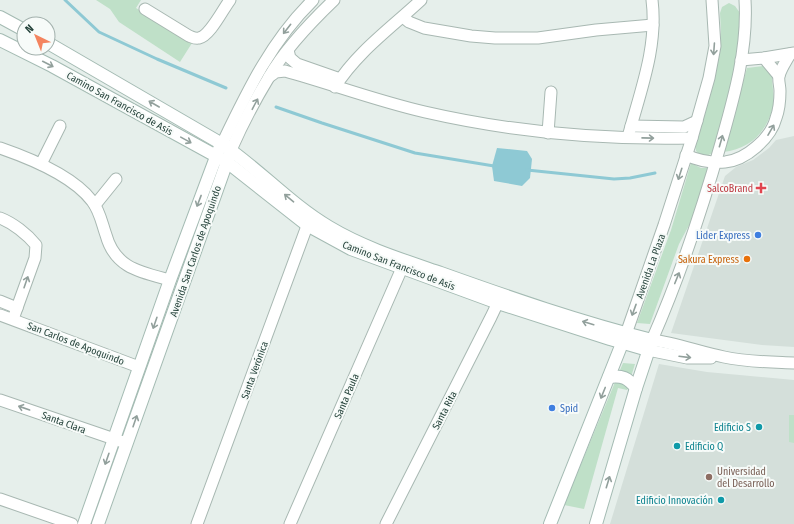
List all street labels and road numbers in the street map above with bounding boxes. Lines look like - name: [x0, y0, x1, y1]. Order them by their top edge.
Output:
- street label: Camino San Francisco de Asís: [64, 69, 175, 138]
- street label: Avenida San Carlos de Apoquindo: [168, 184, 224, 318]
- street label: Avenida La Plaza: [634, 232, 668, 300]
- street label: Camino San Francisco de Asís: [341, 238, 457, 293]
- street label: San Carlos de Apoquindo: [25, 320, 126, 368]
- street label: Santa Verónica: [239, 340, 271, 401]
- street label: Santa Paula: [332, 372, 362, 421]
- street label: Santa Rita: [430, 389, 460, 432]
- street label: Santa Clara: [40, 409, 87, 436]

